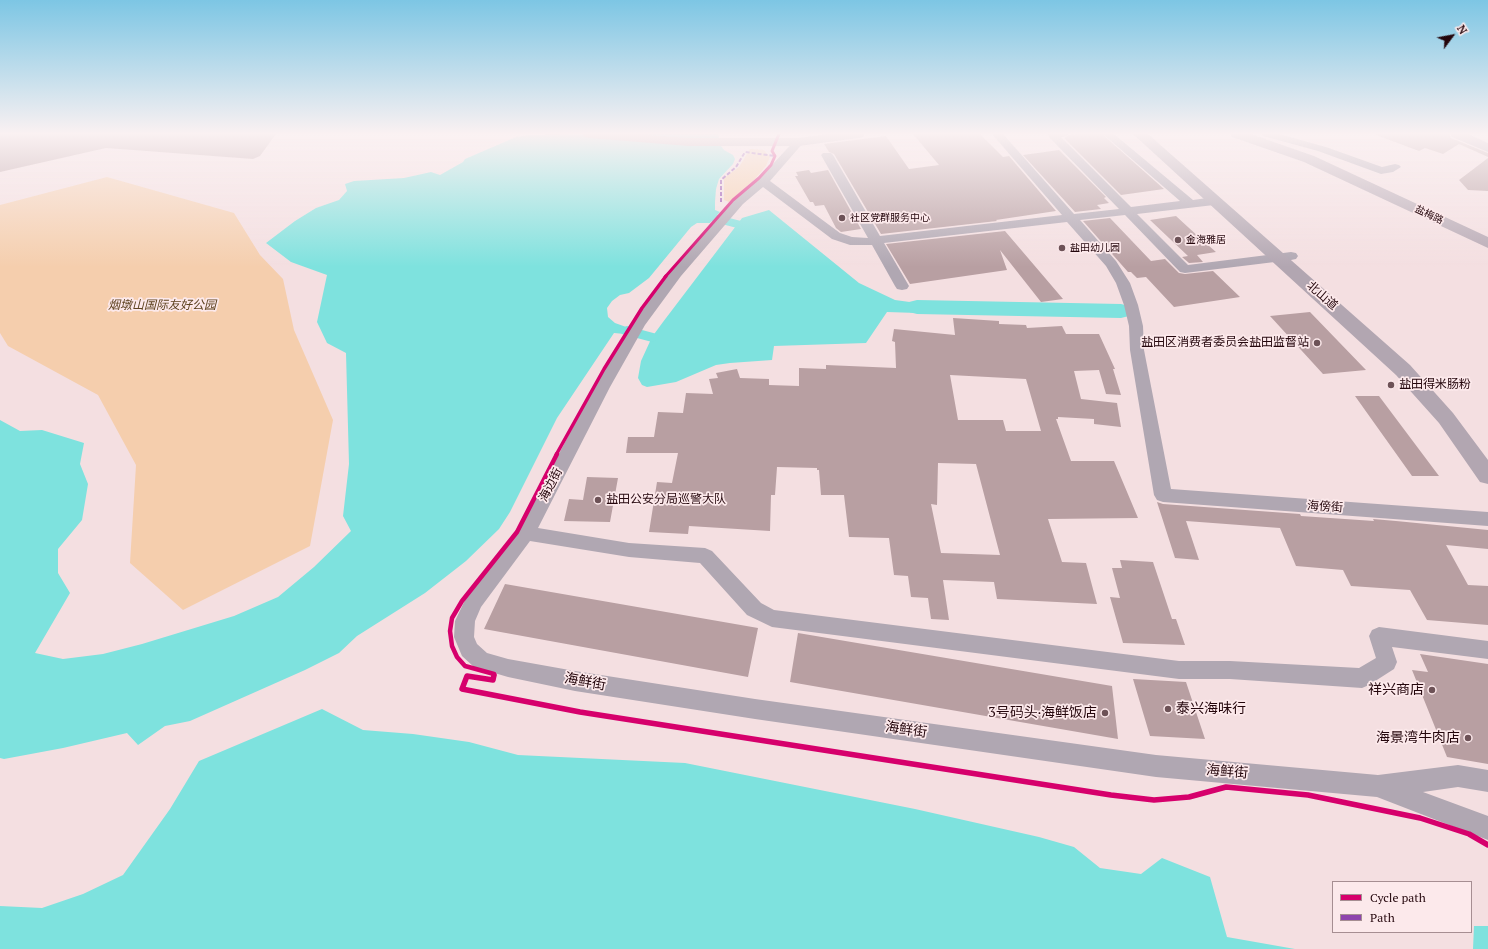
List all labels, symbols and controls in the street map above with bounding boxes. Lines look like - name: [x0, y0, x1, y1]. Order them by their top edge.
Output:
- north arrow: [1432, 16, 1472, 56]
- text: N: [1454, 22, 1470, 37]
- street label: 盐梅路: [1413, 203, 1445, 227]
- place label: 社区党群服务中心: [850, 212, 930, 224]
- marker: 社区党群服务中心: [837, 213, 847, 223]
- place label: 金海雅居: [1186, 234, 1226, 246]
- marker: 金海雅居: [1173, 235, 1183, 245]
- place label: 盐田幼儿园: [1070, 242, 1120, 254]
- marker: 盐田幼儿园: [1057, 243, 1067, 253]
- street label: 北山道: [1304, 279, 1340, 313]
- park label: 烟墩山国际友好公园: [108, 299, 216, 313]
- place label: 盐田区消费者委员会盐田监督站: [1141, 336, 1309, 350]
- marker: 盐田区消费者委员会盐田监督站: [1312, 338, 1322, 348]
- place label: 盐田得米肠粉: [1399, 378, 1471, 392]
- marker: 盐田得米肠粉: [1386, 380, 1396, 390]
- street label: 海边街: [536, 466, 566, 504]
- place label: 盐田公安分局巡警大队: [606, 493, 726, 507]
- marker: 盐田公安分局巡警大队: [593, 495, 603, 505]
- street label: 海傍街: [1307, 499, 1343, 515]
- street label: 海鲜街: [563, 670, 607, 694]
- place label: 祥兴商店: [1368, 682, 1424, 698]
- marker: 祥兴商店: [1427, 685, 1437, 695]
- place label: 泰兴海味行: [1176, 701, 1246, 717]
- marker: 泰兴海味行: [1163, 704, 1173, 714]
- place label: 3号码头·海鲜饭店: [988, 705, 1097, 721]
- marker: 3号码头·海鲜饭店: [1100, 708, 1110, 718]
- street label: 海鲜街: [884, 719, 928, 741]
- place label: 海景湾牛肉店: [1376, 730, 1460, 746]
- marker: 海景湾牛肉店: [1463, 733, 1473, 743]
- street label: 海鲜街: [1205, 762, 1249, 782]
- legend: [1332, 881, 1472, 933]
- text: Cycle path: [1370, 890, 1426, 905]
- text: Path: [1370, 910, 1395, 925]

